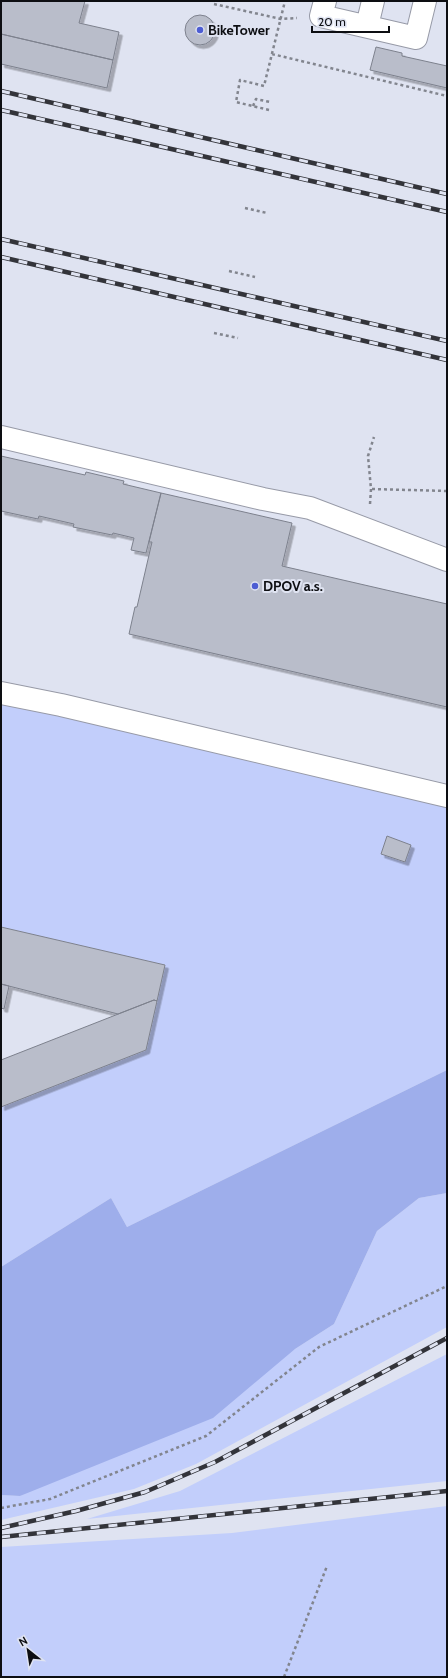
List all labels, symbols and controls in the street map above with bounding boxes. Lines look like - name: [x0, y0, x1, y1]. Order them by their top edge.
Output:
- scale bar: [312, 8, 389, 34]
- text: 20 m: [318, 14, 346, 29]
- place label: BikeTower: [208, 21, 270, 39]
- marker: BikeTower: [195, 25, 205, 35]
- place label: DPOV a.s.: [263, 577, 323, 595]
- marker: DPOV a.s.: [250, 581, 260, 591]
- north arrow: [8, 1630, 48, 1670]
- text: N: [16, 1633, 30, 1649]

